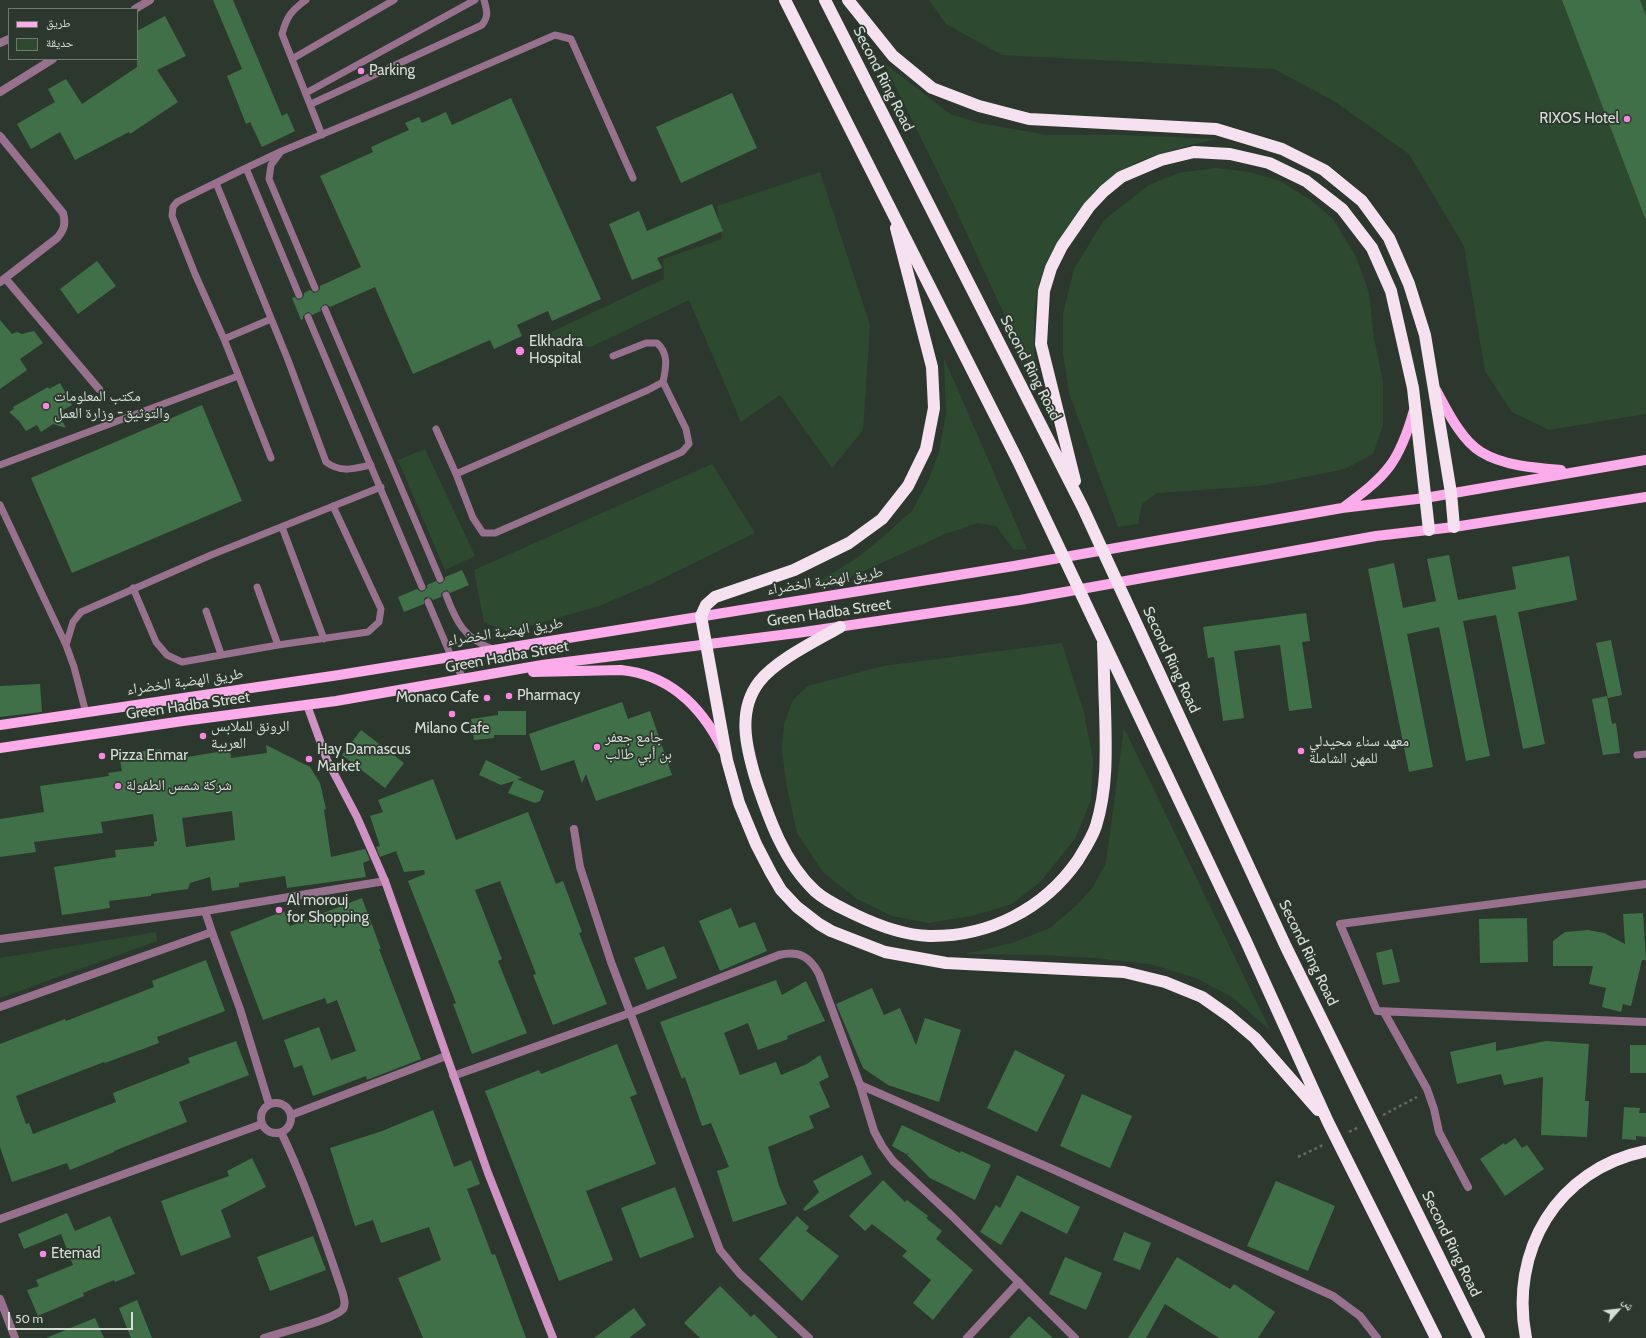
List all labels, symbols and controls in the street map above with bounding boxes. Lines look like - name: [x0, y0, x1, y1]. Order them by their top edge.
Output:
- legend: [8, 8, 138, 60]
- text: طريق: [46, 15, 71, 30]
- street label: Second Ring Road: [849, 24, 917, 134]
- text: حديقة: [46, 35, 74, 50]
- place label: Parking: [369, 62, 415, 80]
- marker: Parking: [356, 66, 366, 76]
- place label: RIXOS Hotel: [1539, 110, 1619, 128]
- marker: RIXOS Hotel: [1622, 114, 1632, 124]
- street label: Second Ring Road: [996, 313, 1064, 423]
- place label: Elkhadra Hospital: [529, 333, 583, 368]
- marker: Elkhadra Hospital: [514, 345, 526, 357]
- place label: مكتب المعلومات والتوثيق- وزارة العمل: [54, 388, 170, 423]
- marker: مكتب المعلومات والتوثيق- وزارة العمل: [41, 401, 51, 411]
- street label: طريق الهضبة الخضراء: [766, 563, 884, 599]
- street label: Green Hadba Street: [766, 595, 892, 631]
- street label: Second Ring Road: [1138, 604, 1204, 716]
- street label: طريق الهضبة الخضراء: [446, 614, 564, 650]
- street label: Green Hadba Street: [444, 637, 570, 677]
- street label: طريق الهضبة الخضراء: [126, 665, 244, 699]
- place label: Pharmacy: [517, 687, 580, 705]
- street label: Green Hadba Street: [125, 688, 251, 724]
- place label: Monaco Cafe: [396, 689, 479, 707]
- marker: Pharmacy: [504, 691, 514, 701]
- marker: Monaco Cafe: [482, 693, 492, 703]
- marker: Milano Cafe: [447, 709, 457, 719]
- place label: الرونق للملابس العربية: [211, 718, 290, 753]
- place label: Milano Cafe: [415, 720, 489, 738]
- place label: جامع جعفر بن أبي طالب: [605, 729, 672, 764]
- marker: الرونق للملابس العربية: [198, 731, 208, 741]
- place label: معهد سناء محيدلي للمهن الشاملة: [1309, 733, 1409, 768]
- place label: Hay Damascus Market: [317, 741, 411, 776]
- marker: جامع جعفر بن أبي طالب: [592, 742, 602, 752]
- marker: معهد سناء محيدلي للمهن الشاملة: [1296, 746, 1306, 756]
- place label: Pizza Enmar: [110, 747, 188, 765]
- marker: Pizza Enmar: [97, 751, 107, 761]
- marker: Hay Damascus Market: [304, 754, 314, 764]
- place label: شركة شمس الطفولة: [126, 777, 232, 795]
- marker: شركة شمس الطفولة: [113, 781, 123, 791]
- place label: Al morouj for Shopping: [287, 892, 369, 927]
- street label: Second Ring Road: [1275, 897, 1341, 1009]
- marker: Al morouj for Shopping: [274, 905, 284, 915]
- street label: Second Ring Road: [1418, 1188, 1484, 1300]
- place label: Etemad: [51, 1245, 100, 1263]
- marker: Etemad: [38, 1249, 48, 1259]
- north arrow: [1598, 1290, 1638, 1330]
- text: ش: [1620, 1296, 1638, 1313]
- scale bar: [10, 1304, 135, 1330]
- text: 50 m: [15, 1311, 43, 1326]

